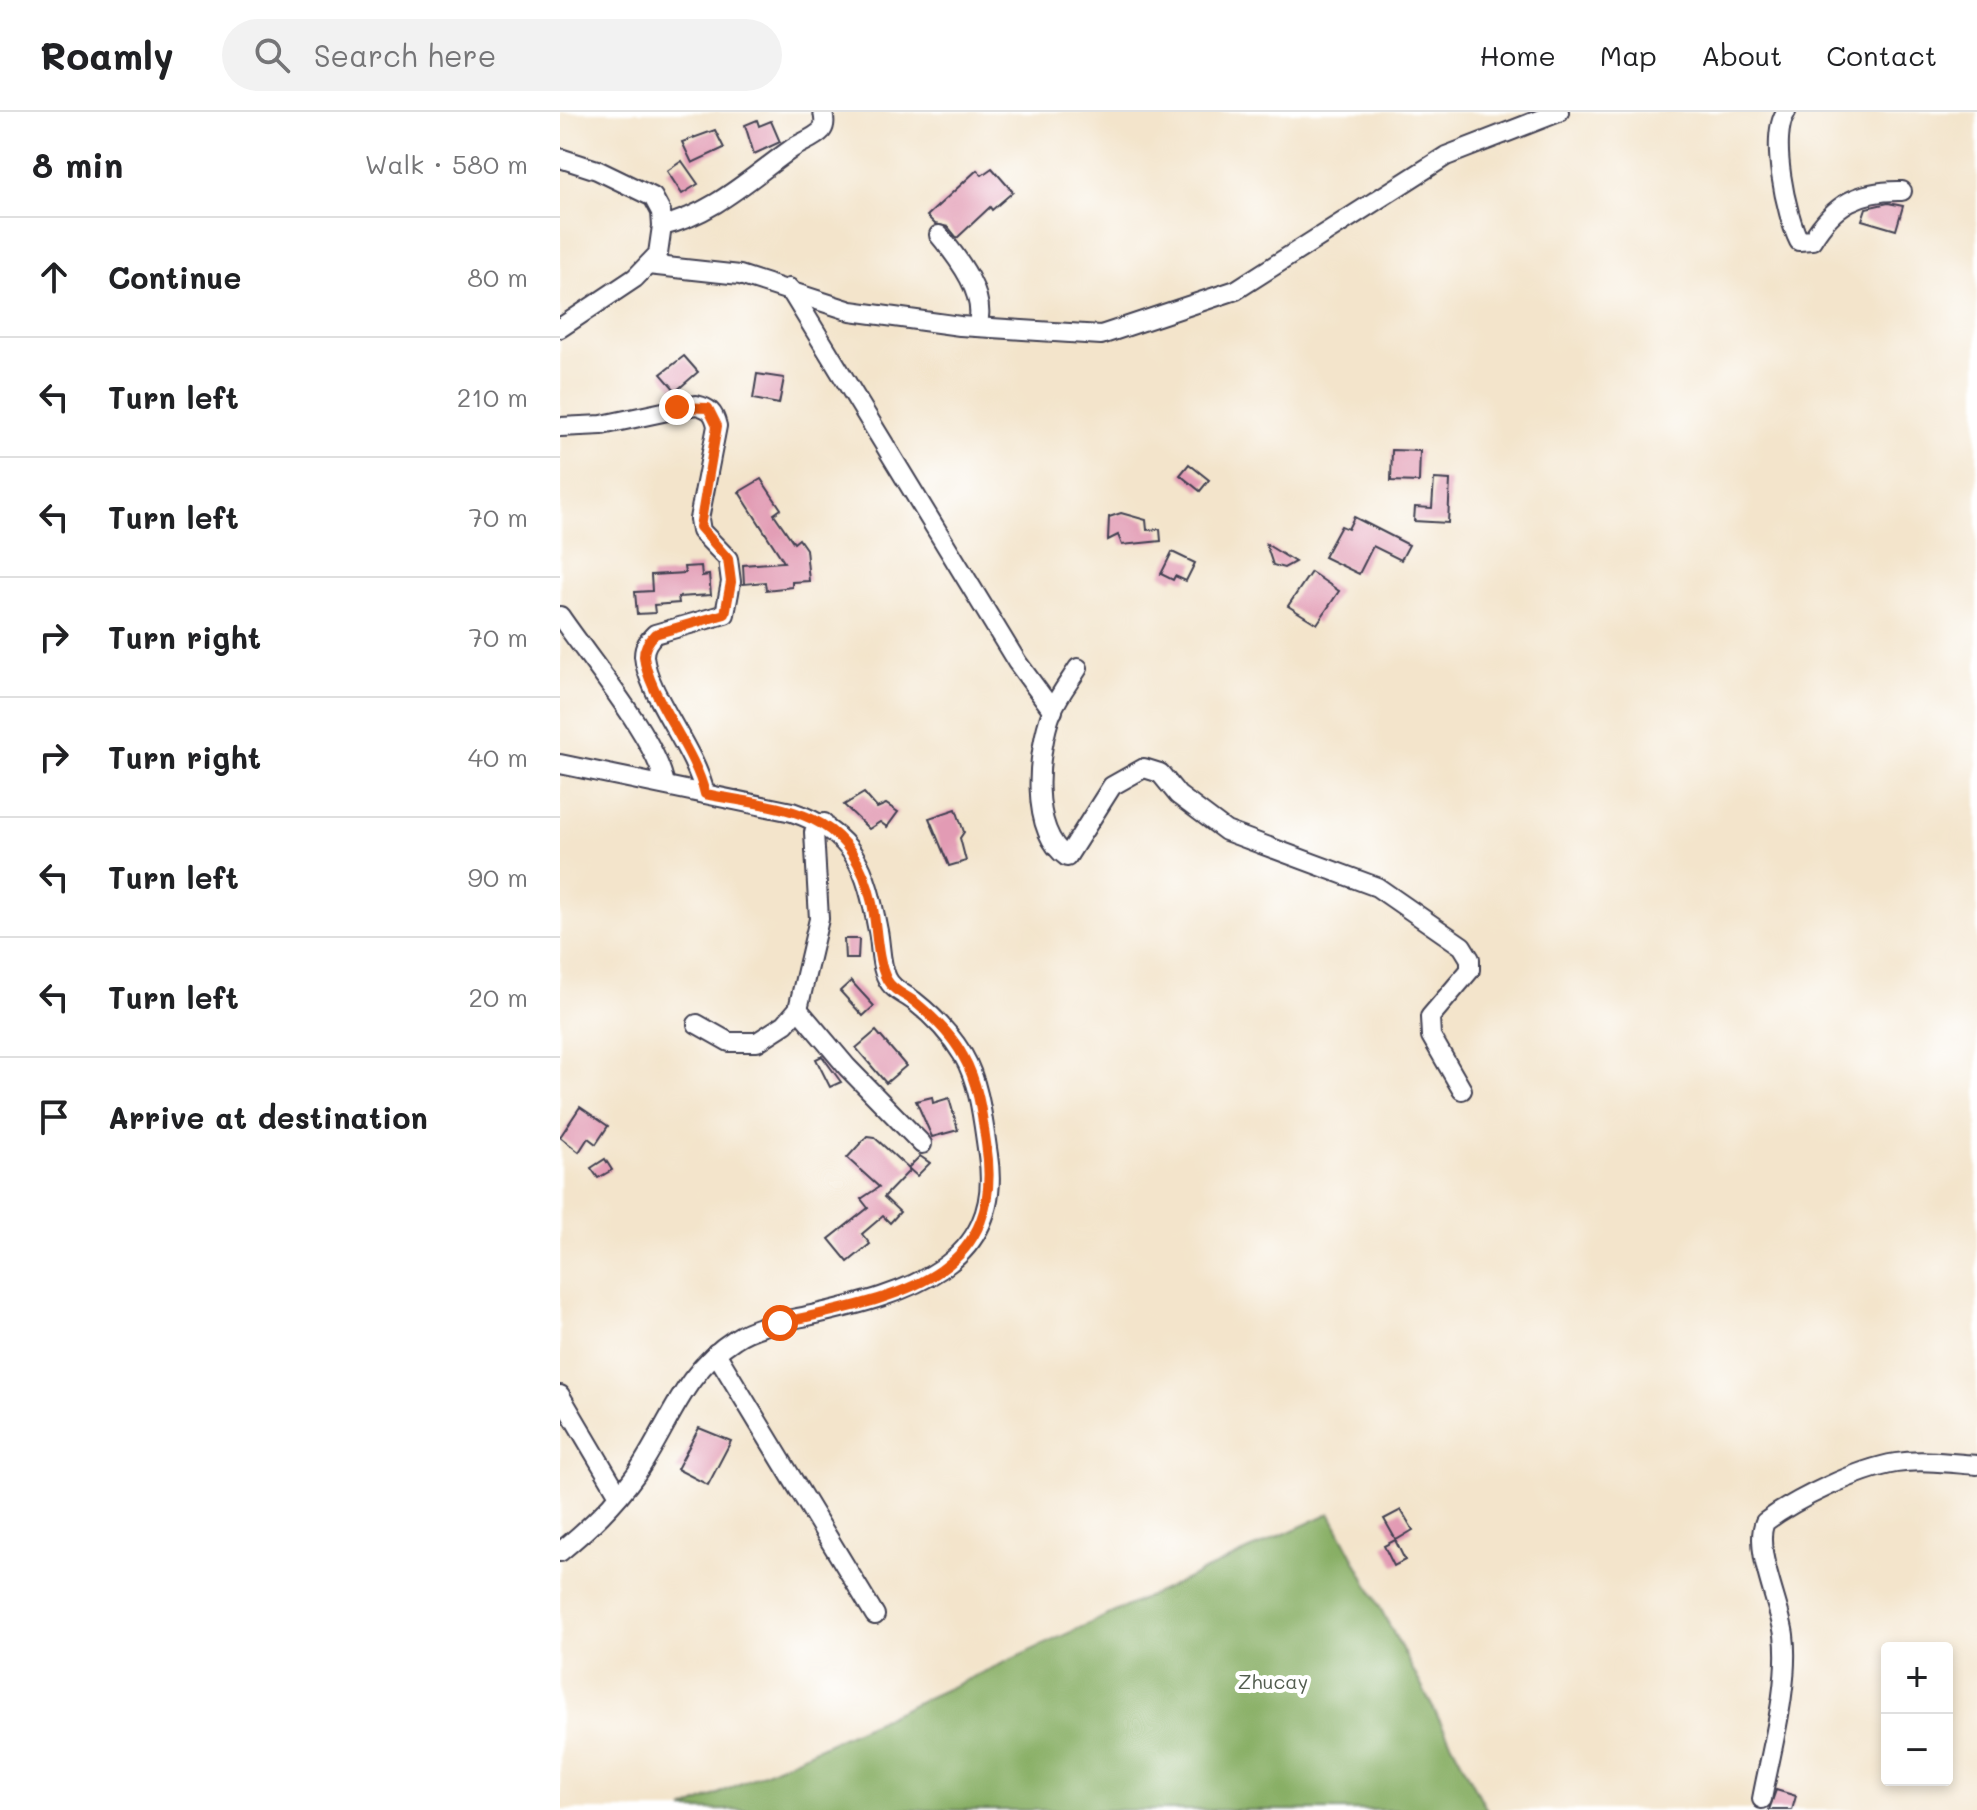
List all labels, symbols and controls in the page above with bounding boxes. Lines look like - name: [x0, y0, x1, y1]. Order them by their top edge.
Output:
- search box: [222, 19, 782, 91]
- text: Roamly: [40, 30, 174, 80]
- icon: search: [250, 33, 294, 77]
- text: Search here: [314, 35, 496, 75]
- text: Home: [1480, 37, 1556, 73]
- text: Map: [1600, 37, 1657, 73]
- text: About: [1701, 37, 1782, 73]
- text: Contact: [1826, 37, 1937, 73]
- text: 8 min: [32, 142, 123, 187]
- text: Walk · 580 m: [365, 147, 528, 181]
- icon: ahead: [32, 255, 76, 299]
- text: Continue: [108, 257, 241, 297]
- text: 80 m: [467, 260, 528, 294]
- icon: left: [32, 375, 76, 419]
- text: Turn left: [108, 377, 239, 417]
- text: 210 m: [457, 380, 528, 414]
- route end: [659, 389, 695, 425]
- icon: left: [32, 495, 76, 539]
- text: Turn left: [108, 497, 239, 537]
- text: 70 m: [468, 500, 528, 534]
- icon: right: [32, 615, 76, 659]
- text: Turn right: [108, 617, 261, 657]
- text: 70 m: [468, 620, 528, 654]
- icon: right: [32, 735, 76, 779]
- text: Turn right: [108, 737, 261, 777]
- text: 40 m: [468, 740, 528, 774]
- icon: left: [32, 855, 76, 899]
- text: Turn left: [108, 857, 239, 897]
- text: 90 m: [468, 860, 528, 894]
- icon: left: [32, 975, 76, 1019]
- text: Turn left: [108, 977, 239, 1017]
- text: 20 m: [468, 980, 528, 1014]
- icon: arrive: [32, 1095, 76, 1139]
- text: Arrive at destination: [108, 1097, 428, 1137]
- route start: [762, 1305, 798, 1341]
- map controls: [1881, 1642, 1953, 1786]
- button: +: [1881, 1642, 1953, 1714]
- park label: Zhucay: [1238, 1668, 1308, 1694]
- button: −: [1881, 1714, 1953, 1786]

